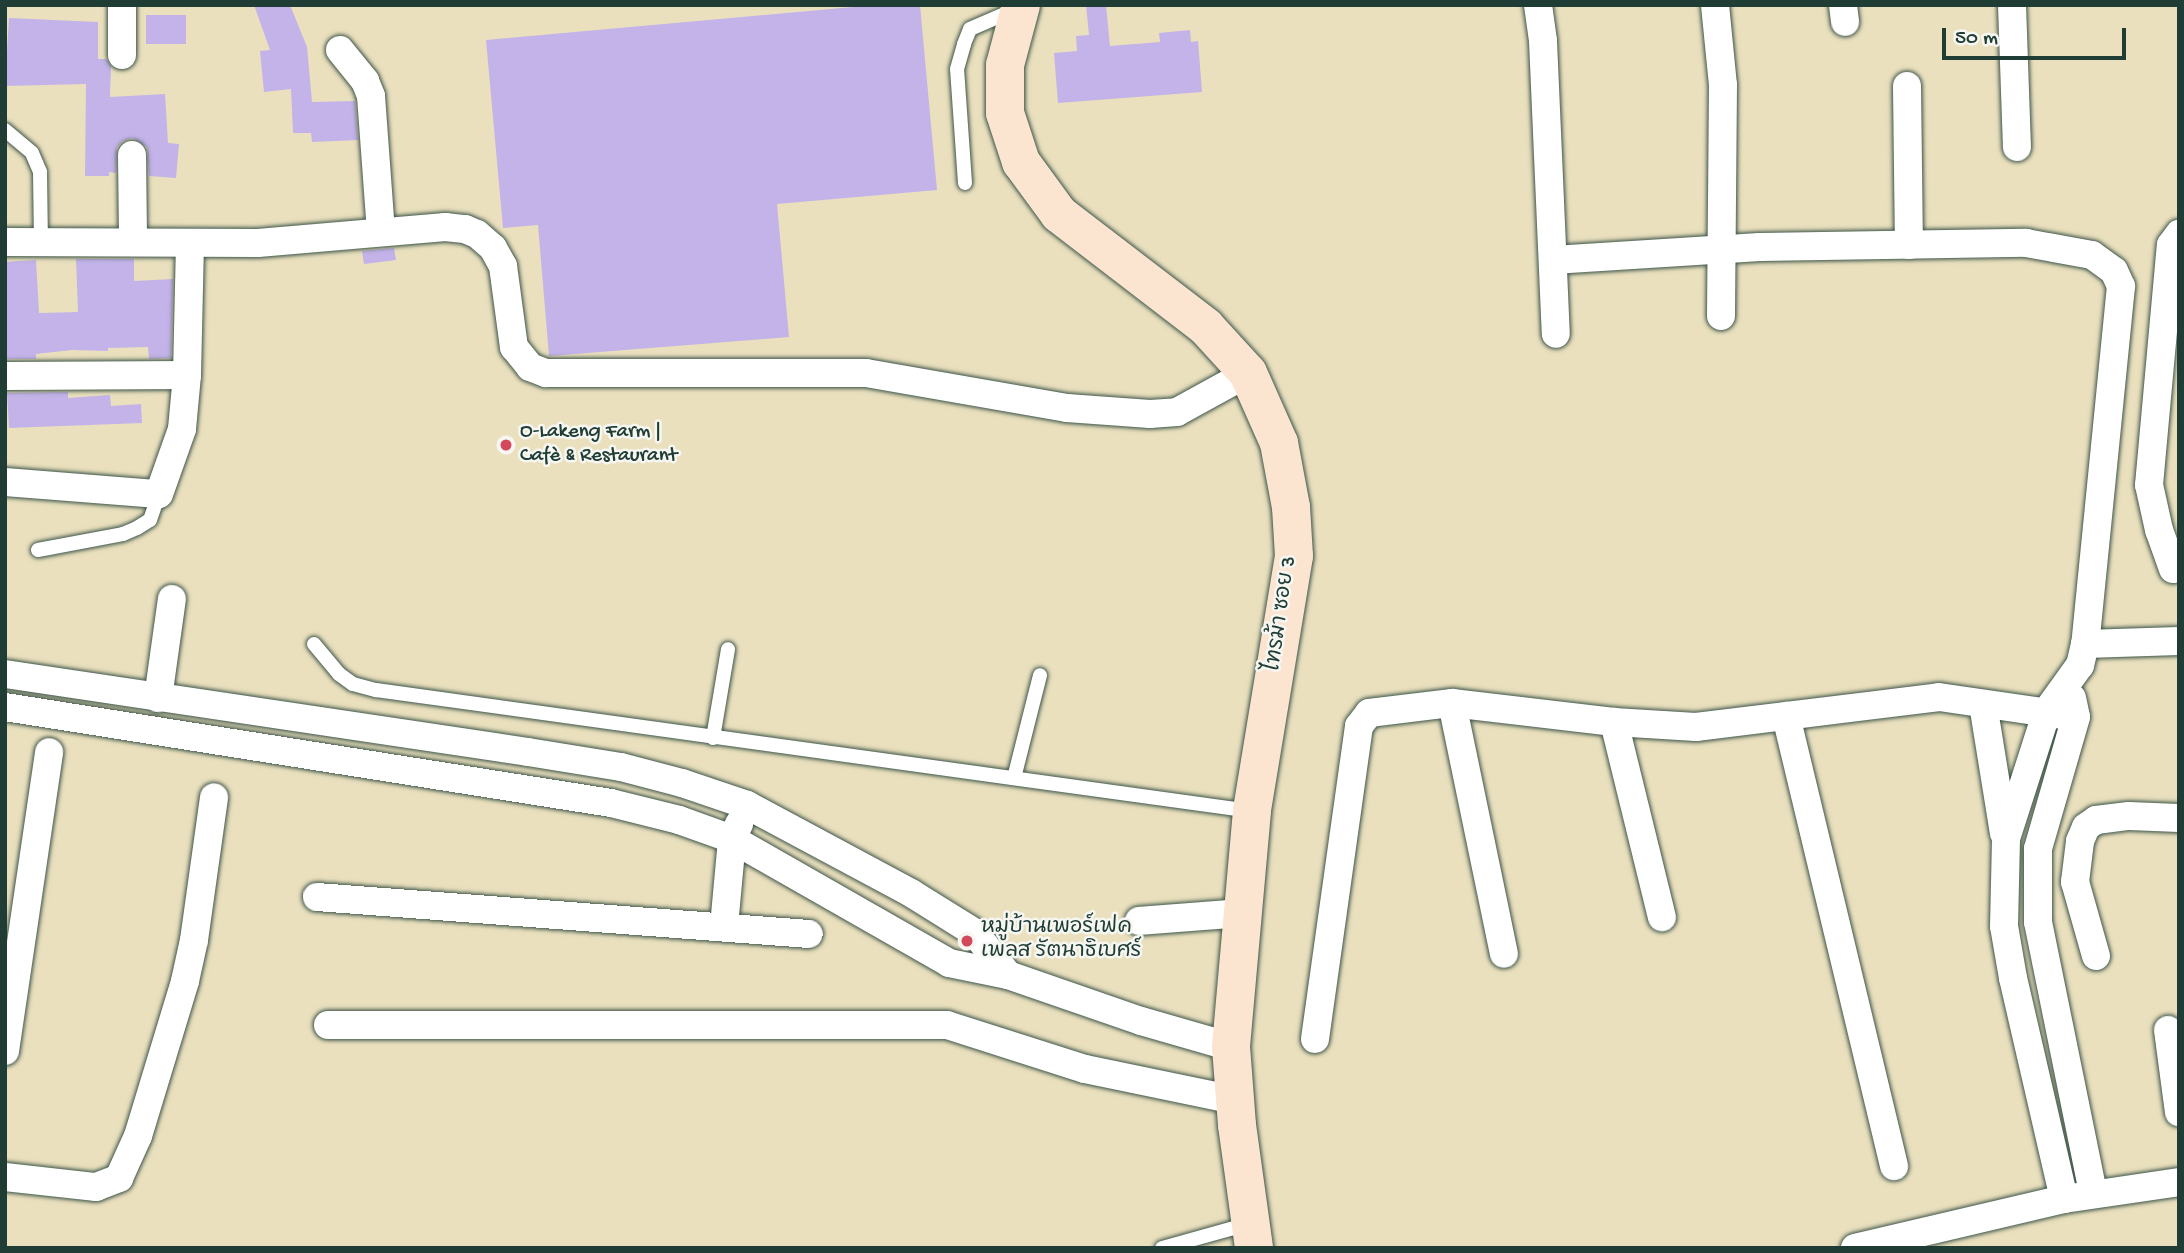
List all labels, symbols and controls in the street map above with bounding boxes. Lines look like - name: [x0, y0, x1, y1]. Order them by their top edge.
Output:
- scale bar: [1946, 14, 2130, 58]
- text: 50 m: [1955, 27, 1998, 52]
- place label: O-Lakeng Farm | Cafè & Restaurant: [520, 420, 677, 470]
- marker: O-Lakeng Farm | Cafè & Restaurant: [498, 437, 514, 453]
- street label: ไทรม้า ซอย 3: [1262, 555, 1304, 673]
- place label: หมู่บ้านเพอร์เฟค เพลส รัตนาธิเบศร์: [981, 916, 1141, 966]
- marker: หมู่บ้านเพอร์เฟค เพลส รัตนาธิเบศร์: [959, 933, 975, 949]

